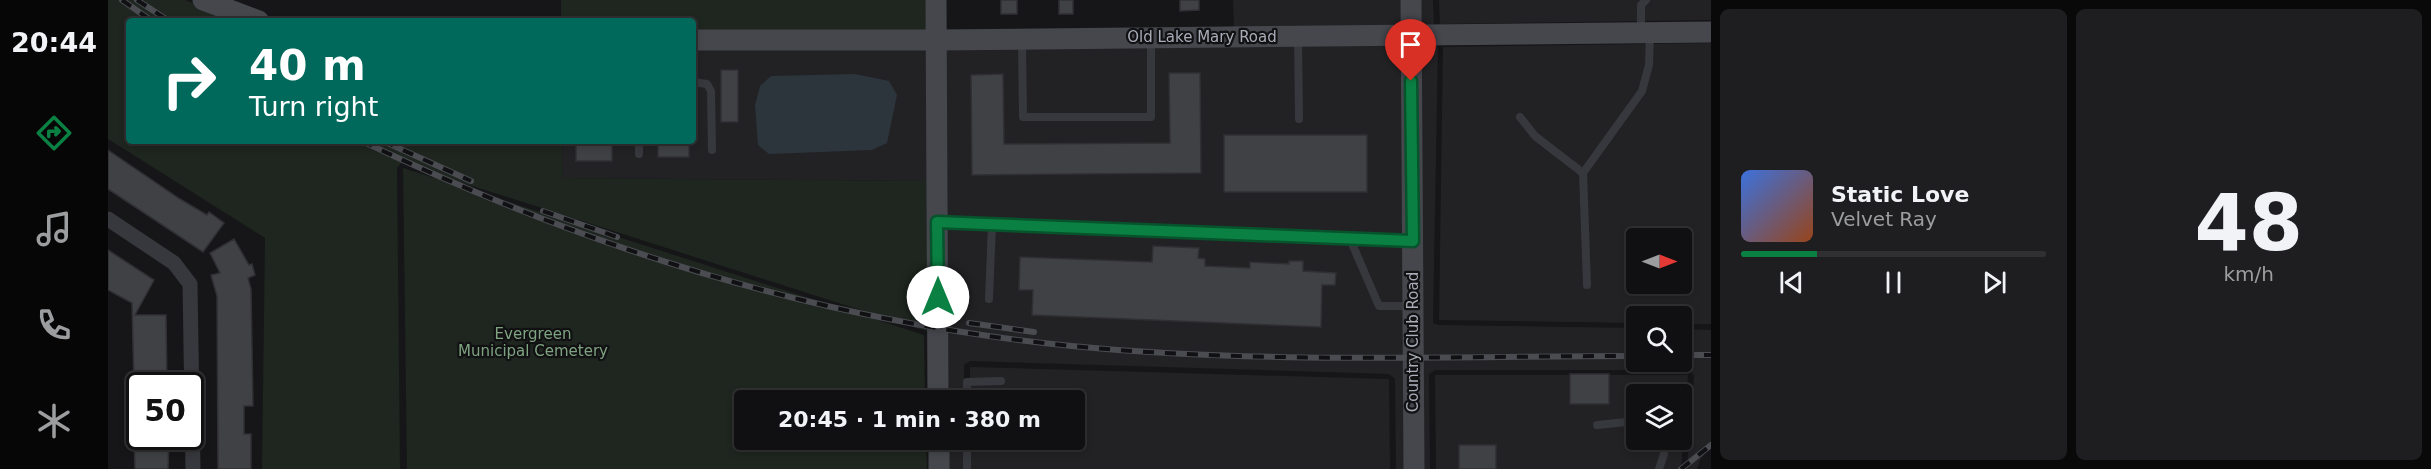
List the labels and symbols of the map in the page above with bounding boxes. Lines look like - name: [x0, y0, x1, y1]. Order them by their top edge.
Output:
- pin: [1385, 19, 1436, 81]
- street label: Old Lake Mary Road: [1127, 28, 1277, 46]
- north arrow: [1626, 228, 1692, 294]
- position arrow: [906, 265, 970, 329]
- street label: Country Club Road: [1404, 272, 1422, 412]
- park label: Evergreen Municipal Cemetery: [458, 325, 608, 360]
- speed limit sign: 50: [126, 372, 204, 450]

